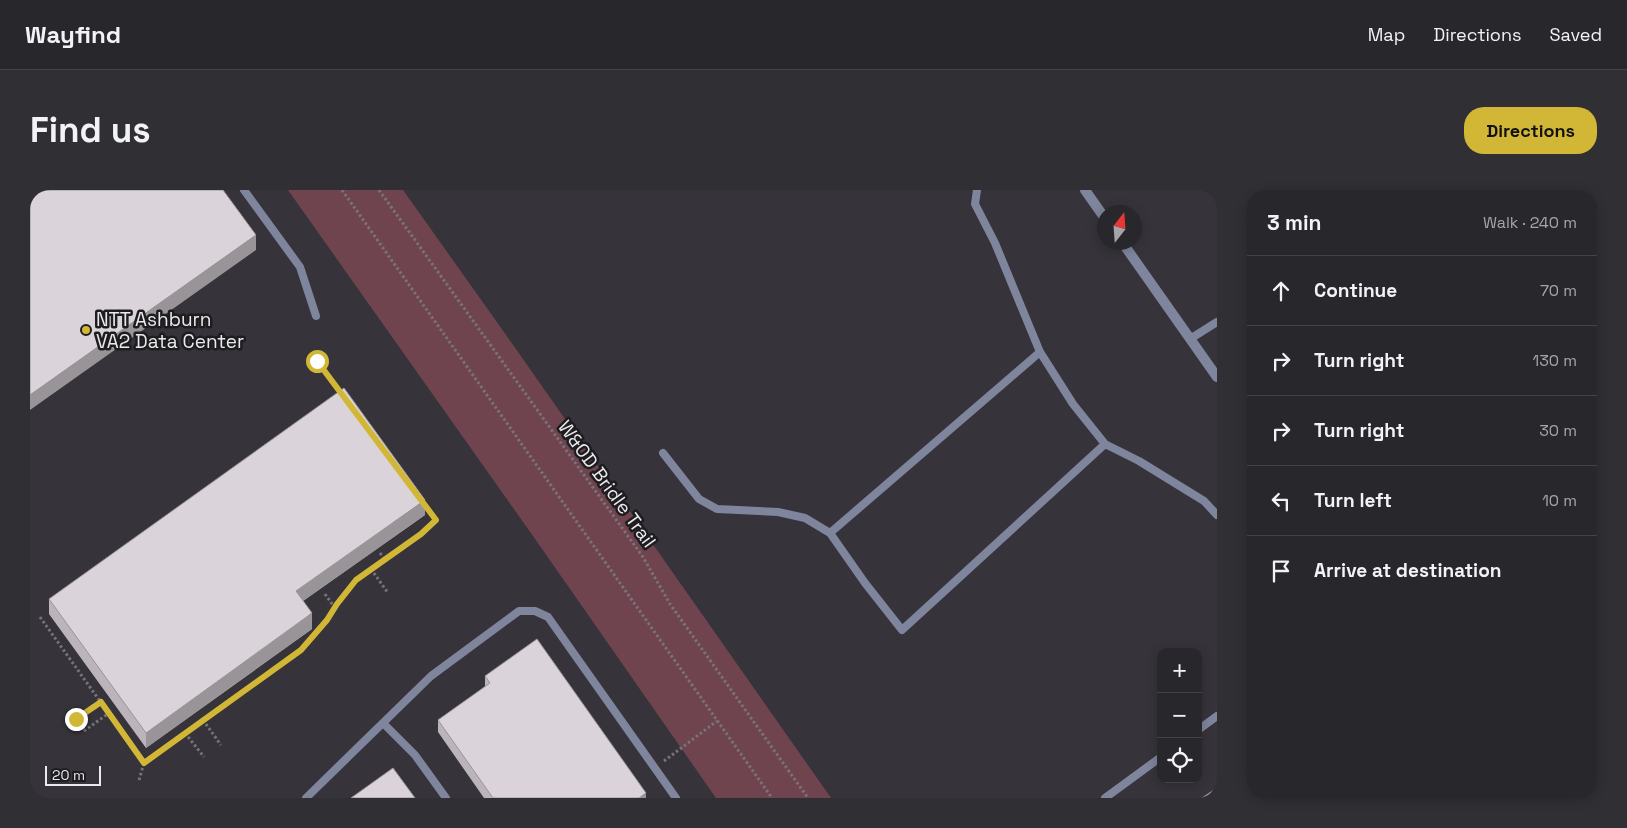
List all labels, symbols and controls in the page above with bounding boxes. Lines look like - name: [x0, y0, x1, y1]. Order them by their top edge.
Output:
- text: Wayfind: [25, 19, 121, 50]
- text: Map: [1368, 23, 1405, 46]
- text: Directions: [1433, 23, 1522, 46]
- text: Saved: [1550, 23, 1602, 46]
- button: Directions: [1464, 107, 1597, 154]
- text: Find us: [30, 108, 151, 152]
- north arrow: [1097, 205, 1142, 250]
- text: 3 min: [1267, 209, 1322, 236]
- text: Walk · 240 m: [1483, 212, 1577, 233]
- icon: ahead: [1267, 277, 1295, 305]
- text: Continue: [1314, 278, 1397, 303]
- text: 70 m: [1540, 280, 1577, 301]
- place label: NTT Ashburn VA2 Data Center: [96, 307, 244, 354]
- marker: NTT Ashburn VA2 Data Center: [80, 324, 92, 336]
- icon: right: [1267, 347, 1295, 375]
- text: Turn right: [1314, 348, 1404, 373]
- route start: [306, 350, 329, 373]
- text: 130 m: [1533, 350, 1577, 371]
- street label: W&OD Bridle Trail: [552, 415, 662, 553]
- icon: right: [1267, 417, 1295, 445]
- text: Turn right: [1314, 418, 1404, 443]
- text: 30 m: [1539, 420, 1577, 441]
- icon: left: [1267, 487, 1295, 515]
- text: Turn left: [1314, 488, 1392, 513]
- text: 10 m: [1542, 490, 1577, 511]
- icon: arrive: [1267, 557, 1295, 585]
- text: Arrive at destination: [1314, 558, 1502, 583]
- map controls: [1157, 648, 1202, 783]
- button: +: [1157, 648, 1202, 693]
- button: −: [1157, 693, 1202, 738]
- route end: [65, 708, 88, 731]
- button: locate: [1157, 738, 1202, 783]
- scale bar: [45, 763, 101, 786]
- text: 20 m: [52, 766, 85, 784]

